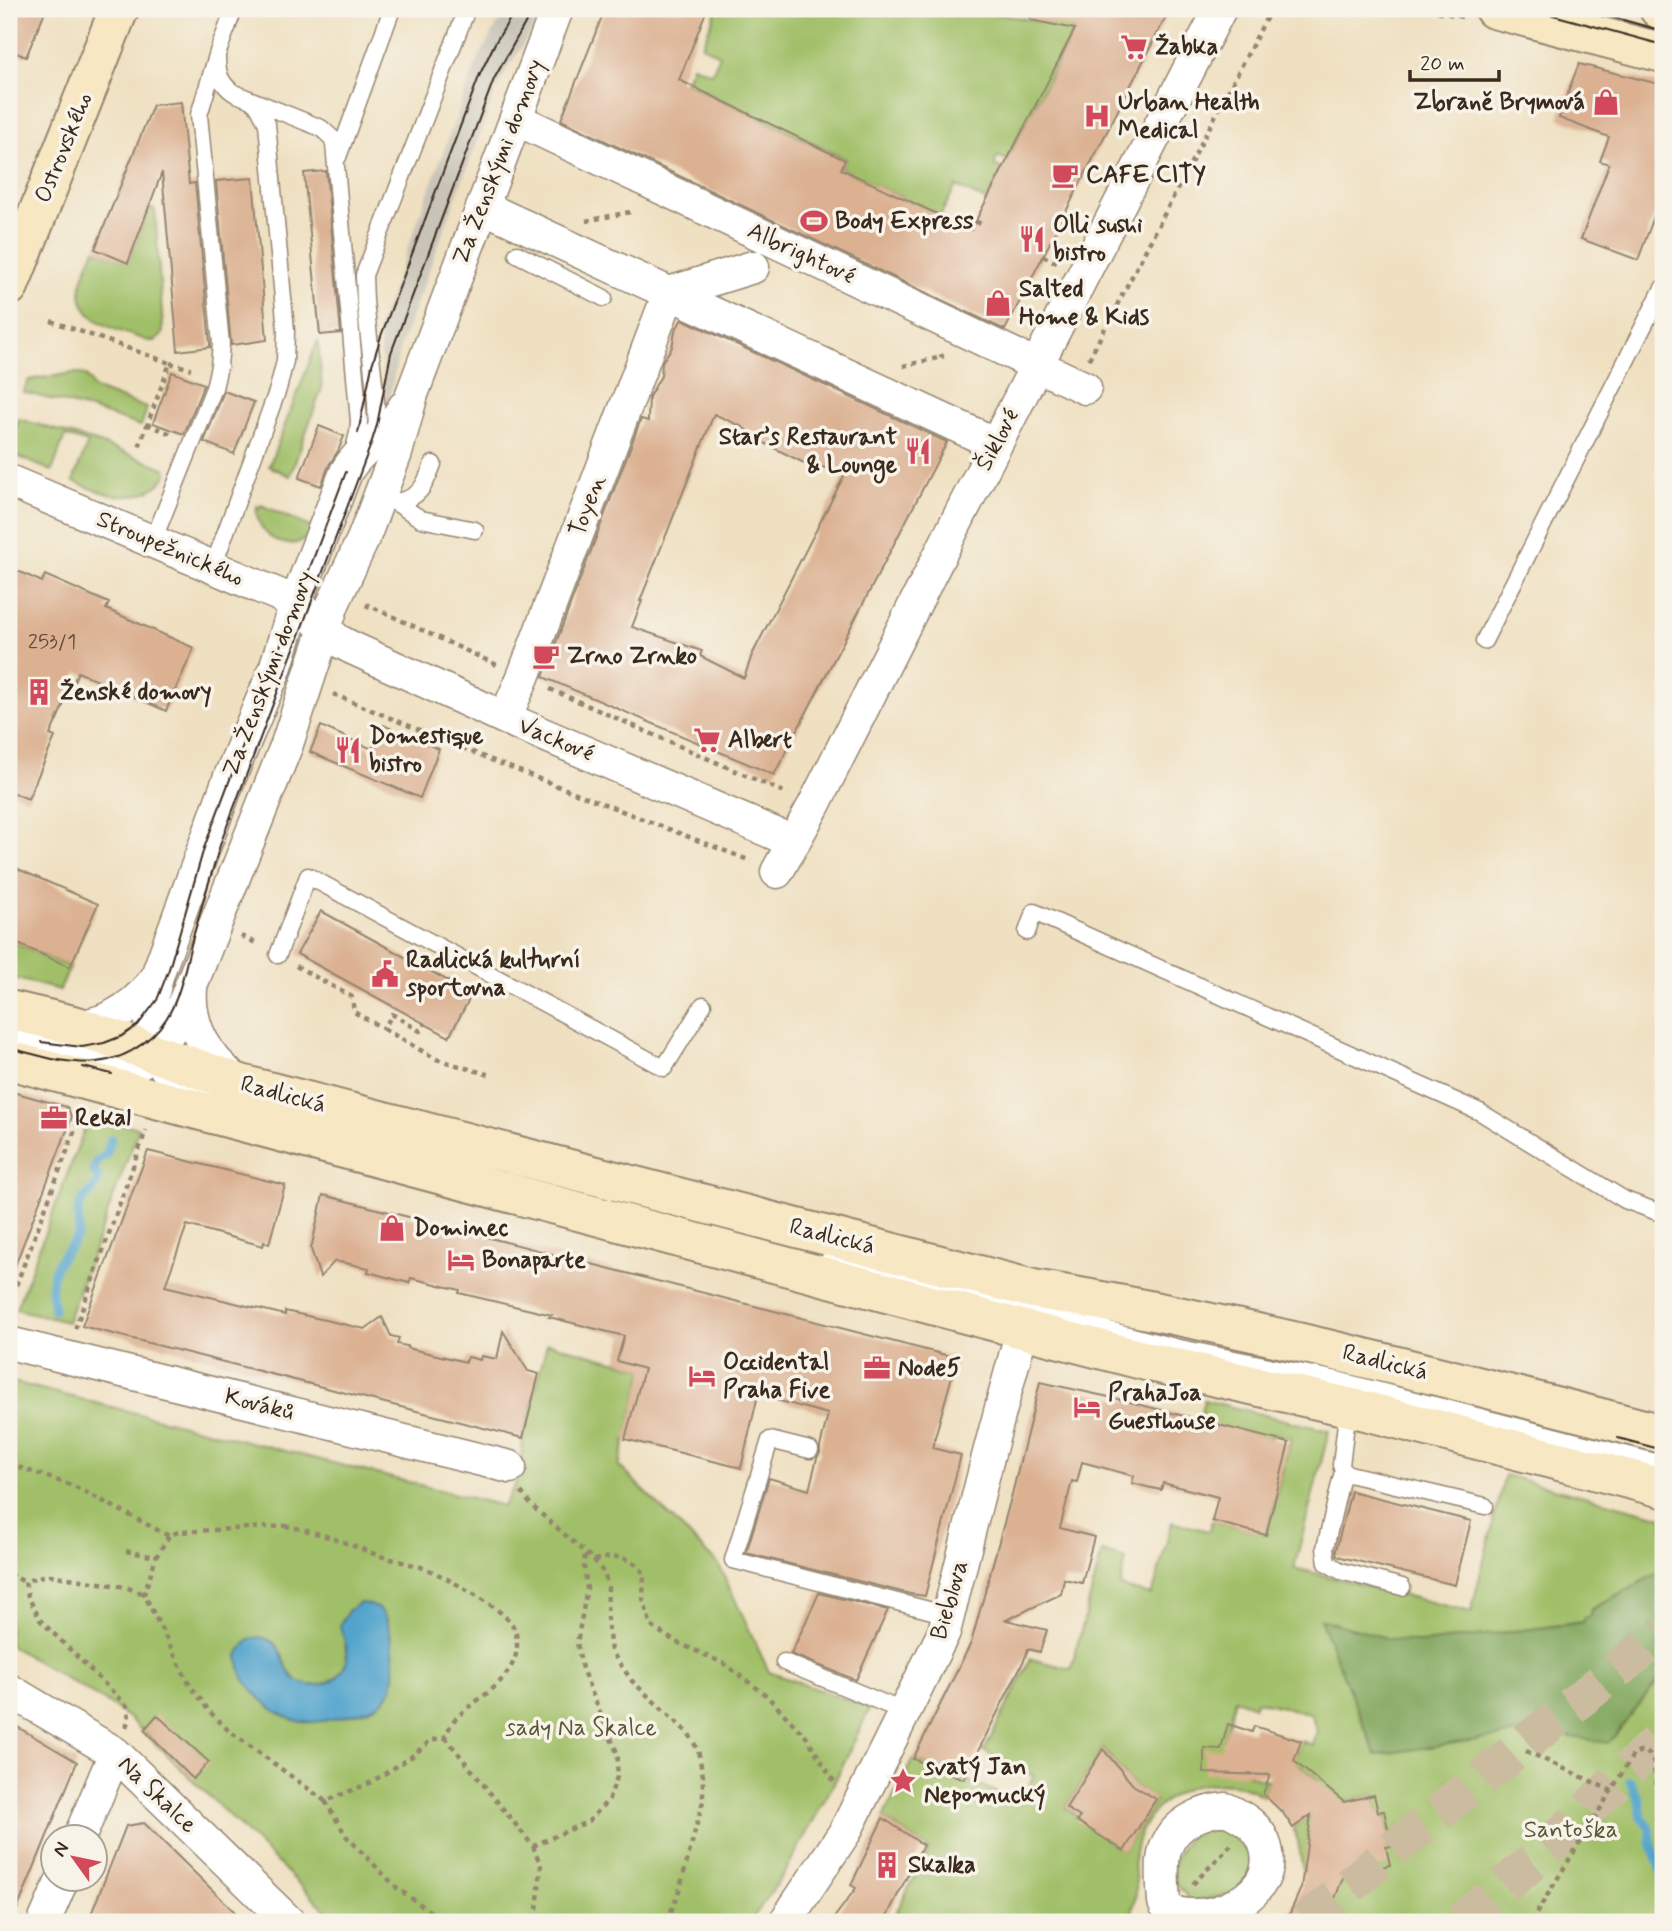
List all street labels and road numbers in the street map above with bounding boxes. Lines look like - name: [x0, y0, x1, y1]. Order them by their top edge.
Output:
- street label: Za Ženskými domovy: [446, 55, 552, 269]
- street label: Ostrovského: [28, 88, 100, 208]
- street label: Albrightové: [742, 216, 860, 293]
- street label: Šiklové: [969, 403, 1027, 476]
- street label: Toyen: [562, 471, 614, 541]
- street label: Stroupežnického: [92, 504, 248, 594]
- street label: Za Ženskými domovy: [216, 567, 322, 781]
- street label: Vackové: [514, 710, 599, 770]
- street label: Radlická: [237, 1069, 329, 1121]
- street label: Radlická: [786, 1211, 878, 1263]
- street label: Radlická: [1339, 1337, 1431, 1389]
- street label: Kováků: [221, 1381, 297, 1429]
- street label: Bieblova: [924, 1557, 976, 1643]
- street label: Na Skalce: [111, 1749, 203, 1841]

